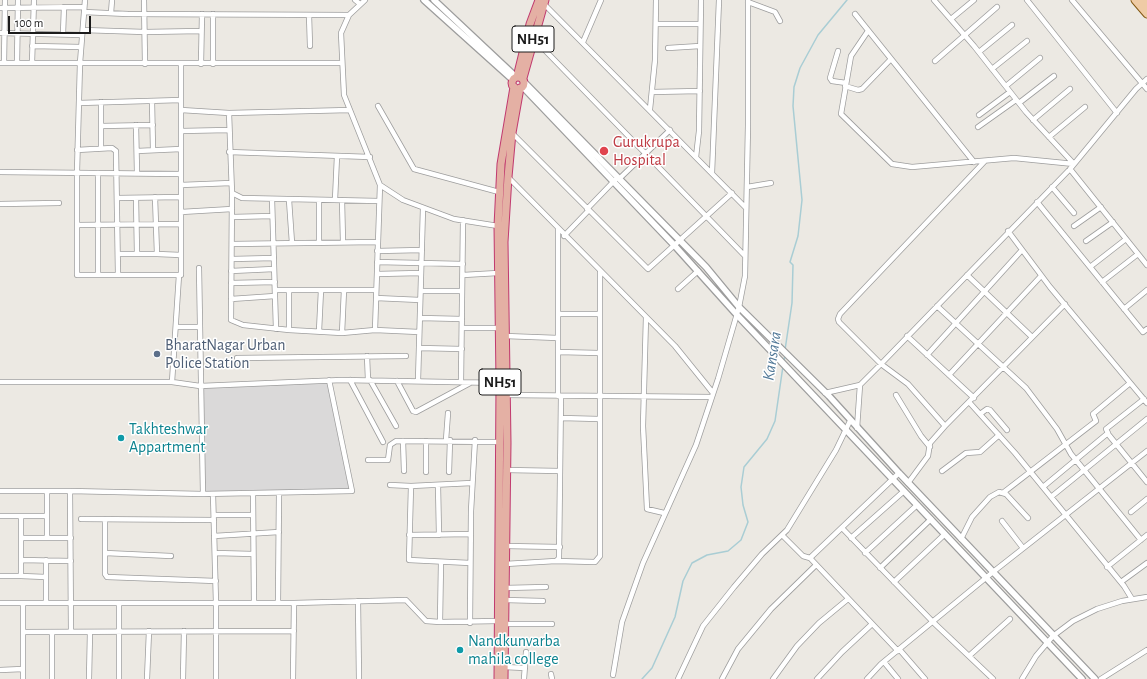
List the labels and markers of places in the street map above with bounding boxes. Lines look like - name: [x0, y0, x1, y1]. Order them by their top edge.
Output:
- place label: Gurukrupa Hospital: [613, 132, 680, 170]
- marker: Gurukrupa Hospital: [598, 145, 610, 157]
- place label: BharatNagar Urban Police Station: [165, 335, 286, 373]
- marker: BharatNagar Urban Police Station: [152, 349, 162, 359]
- place label: Takhteshwar Appartment: [129, 419, 208, 457]
- marker: Takhteshwar Appartment: [116, 433, 126, 443]
- place label: Nandkunvarba mahila college: [468, 631, 560, 669]
- marker: Nandkunvarba mahila college: [455, 645, 465, 655]

